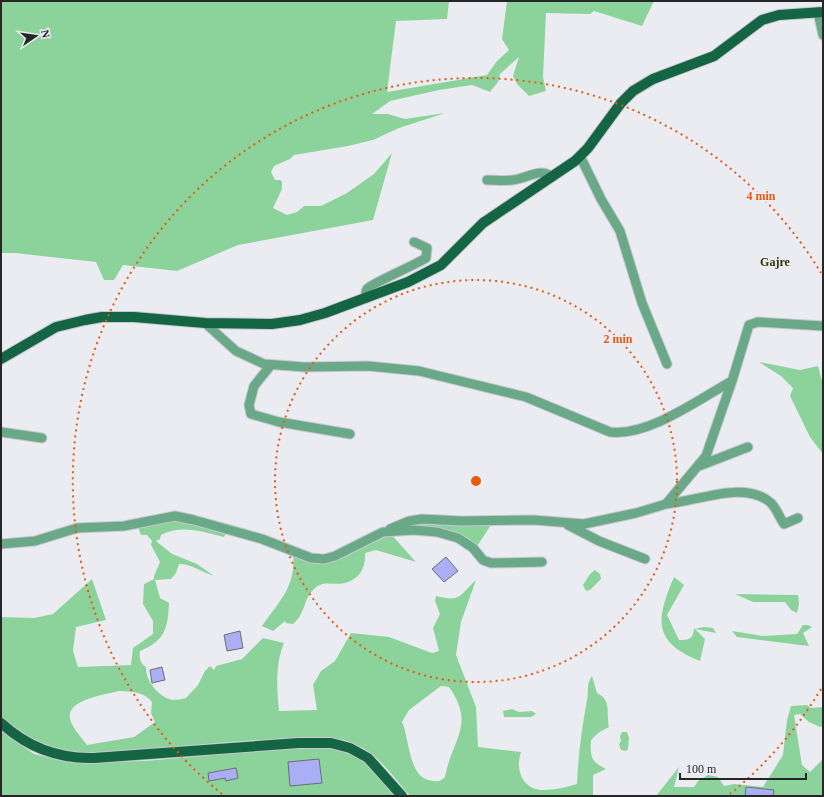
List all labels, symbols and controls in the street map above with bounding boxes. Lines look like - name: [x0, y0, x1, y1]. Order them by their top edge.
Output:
- north arrow: [16, 16, 56, 56]
- text: N: [39, 29, 52, 39]
- text: 4 min: [746, 189, 776, 203]
- district label: Gajre: [760, 255, 791, 269]
- text: 2 min: [603, 332, 633, 346]
- centre of rings: [469, 474, 483, 488]
- scale bar: [680, 755, 806, 781]
- text: 100 m: [686, 762, 717, 776]

